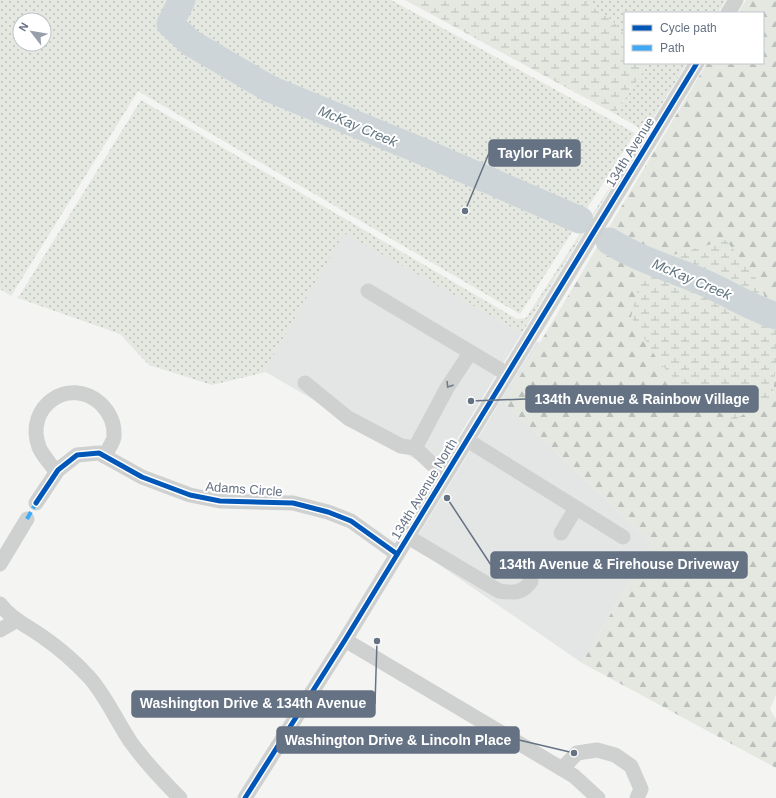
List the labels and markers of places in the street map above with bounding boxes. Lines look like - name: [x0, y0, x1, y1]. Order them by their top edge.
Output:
- callout: Taylor Park: [489, 140, 580, 166]
- callout: 134th Avenue & Rainbow Village: [526, 386, 758, 412]
- callout: 134th Avenue & Firehouse Driveway: [491, 552, 747, 578]
- callout: Washington Drive & 134th Avenue: [132, 691, 375, 717]
- callout: Washington Drive & Lincoln Place: [277, 727, 519, 753]

